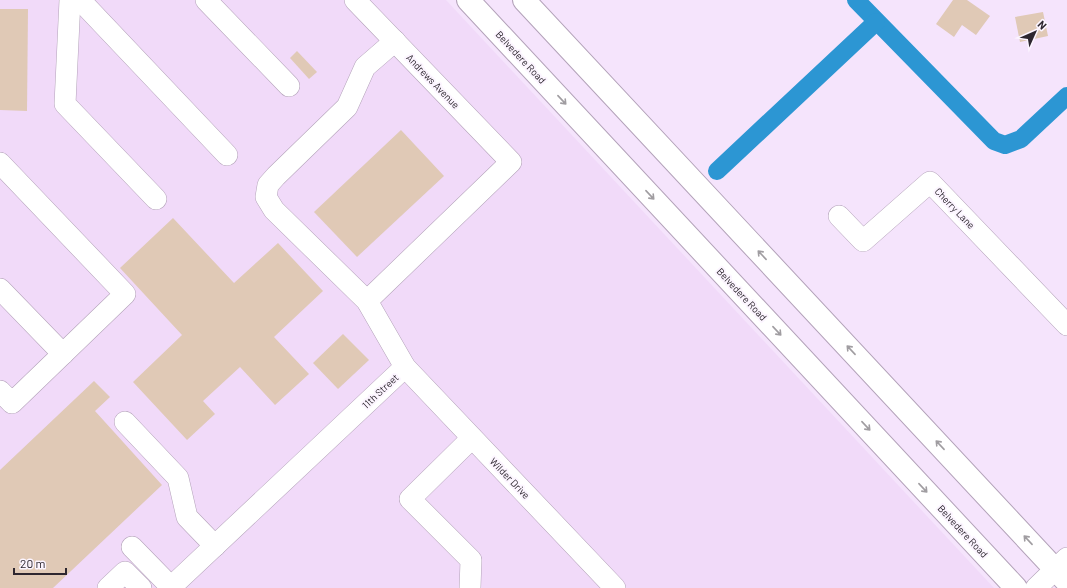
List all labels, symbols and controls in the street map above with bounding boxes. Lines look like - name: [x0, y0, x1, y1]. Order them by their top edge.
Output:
- north arrow: [1015, 12, 1055, 52]
- text: N: [1035, 17, 1050, 32]
- street label: Belvedere Road: [494, 28, 548, 86]
- street label: Andrews Avenue: [404, 51, 462, 111]
- one-way arrow: [557, 95, 566, 105]
- street label: Cherry Lane: [933, 185, 977, 231]
- one-way arrow: [646, 190, 655, 200]
- one-way arrow: [758, 250, 767, 260]
- street label: Belvedere Road: [715, 265, 769, 323]
- one-way arrow: [772, 326, 781, 336]
- one-way arrow: [847, 346, 856, 356]
- street label: 11th Street: [359, 371, 401, 411]
- one-way arrow: [861, 421, 870, 432]
- one-way arrow: [935, 440, 944, 451]
- street label: Wilder Drive: [488, 455, 532, 501]
- one-way arrow: [918, 483, 928, 493]
- street label: Belvedere Road: [936, 502, 990, 560]
- one-way arrow: [1024, 535, 1033, 546]
- scale bar: [14, 550, 66, 576]
- text: 20 m: [20, 556, 46, 570]

